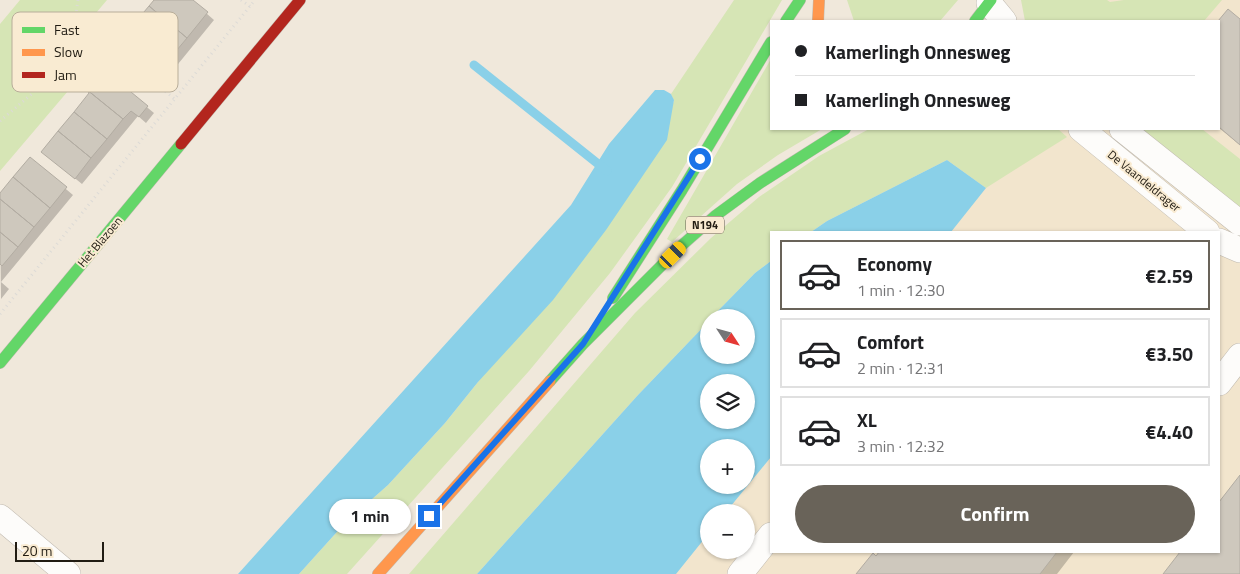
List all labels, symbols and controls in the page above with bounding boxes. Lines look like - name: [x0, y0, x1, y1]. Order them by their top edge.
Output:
- legend: [12, 12, 178, 92]
- text: Fast: [54, 19, 79, 40]
- text: Kamerlingh Onnesweg: [825, 37, 1011, 66]
- text: Slow: [54, 41, 83, 62]
- text: Jam: [54, 64, 77, 85]
- text: Kamerlingh Onnesweg: [825, 85, 1011, 114]
- street label: De Vaandeldrager: [1104, 145, 1185, 216]
- route start: [689, 148, 711, 170]
- street label: Het Blazoen: [73, 212, 127, 271]
- road number: N194: [686, 216, 724, 234]
- car: [657, 239, 688, 271]
- text: Economy: [857, 249, 932, 278]
- icon: car: [797, 253, 842, 298]
- text: €2.59: [1146, 261, 1193, 290]
- text: 1 min · 12:30: [857, 278, 945, 302]
- north arrow: [700, 309, 755, 364]
- map controls: [700, 309, 755, 559]
- text: Comfort: [857, 327, 924, 356]
- icon: car: [797, 331, 842, 376]
- text: €3.50: [1146, 339, 1193, 368]
- text: 2 min · 12:31: [857, 356, 945, 380]
- button: layers: [700, 374, 755, 429]
- text: XL: [857, 405, 877, 434]
- icon: car: [797, 409, 842, 454]
- text: €4.40: [1146, 417, 1193, 446]
- text: 3 min · 12:32: [857, 434, 945, 458]
- button: +: [700, 439, 755, 494]
- button: Confirm: [795, 485, 1195, 543]
- callout: 1 min: [329, 498, 412, 534]
- text: 1 min: [351, 504, 389, 528]
- button: −: [700, 504, 755, 559]
- route end: [418, 505, 440, 527]
- scale bar: [15, 539, 104, 562]
- text: 20 m: [22, 540, 52, 561]

